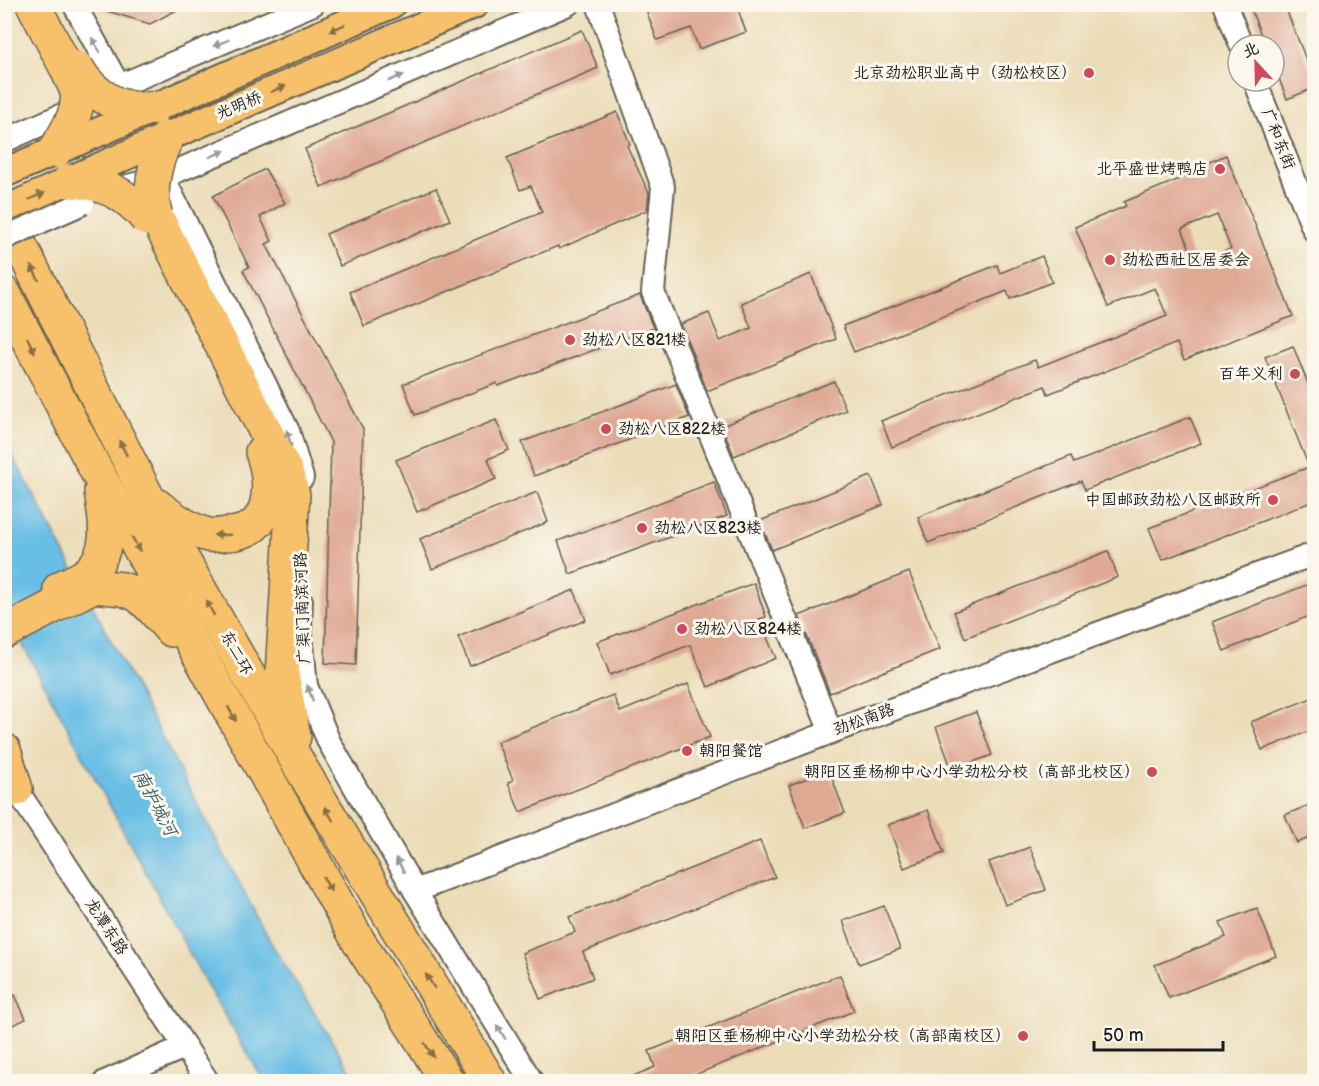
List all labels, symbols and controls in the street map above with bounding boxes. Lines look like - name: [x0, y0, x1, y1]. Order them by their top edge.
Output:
- one-way arrow: [328, 23, 346, 33]
- north arrow: [1226, 33, 1286, 93]
- one-way arrow: [91, 36, 101, 53]
- one-way arrow: [211, 38, 229, 48]
- text: 北: [1240, 39, 1262, 62]
- place label: 北京劲松职业高中（劲松校区）: [853, 64, 1077, 83]
- marker: 北京劲松职业高中（劲松校区）: [1082, 66, 1096, 80]
- one-way arrow: [388, 73, 406, 83]
- one-way arrow: [270, 84, 288, 94]
- street label: 光明桥: [213, 88, 265, 124]
- street label: 广和东街: [1257, 106, 1299, 172]
- one-way arrow: [208, 149, 226, 159]
- place label: 北平盛世烤鸭店: [1096, 160, 1208, 179]
- marker: 北平盛世烤鸭店: [1213, 162, 1227, 176]
- one-way arrow: [28, 191, 46, 201]
- place label: 劲松西社区居委会: [1122, 251, 1250, 270]
- marker: 劲松西社区居委会: [1103, 253, 1117, 267]
- one-way arrow: [30, 265, 40, 282]
- place label: 劲松八区821楼: [582, 331, 687, 350]
- marker: 劲松八区821楼: [563, 333, 577, 347]
- one-way arrow: [26, 337, 36, 354]
- place label: 百年义利: [1219, 365, 1283, 384]
- marker: 百年义利: [1288, 367, 1302, 381]
- place label: 劲松八区822楼: [618, 420, 726, 439]
- marker: 劲松八区822楼: [599, 422, 613, 436]
- one-way arrow: [284, 429, 294, 447]
- one-way arrow: [118, 439, 128, 456]
- place label: 中国邮政劲松八区邮政所: [1085, 491, 1261, 510]
- marker: 中国邮政劲松八区邮政所: [1266, 493, 1280, 507]
- place label: 劲松八区823楼: [654, 519, 762, 538]
- marker: 劲松八区823楼: [635, 521, 649, 535]
- one-way arrow: [212, 530, 231, 539]
- one-way arrow: [131, 536, 142, 552]
- street label: 广渠门南滨河路: [292, 552, 314, 664]
- one-way arrow: [205, 600, 216, 616]
- place label: 劲松八区824楼: [694, 620, 802, 639]
- marker: 劲松八区824楼: [675, 622, 689, 636]
- street label: 东二环: [216, 627, 256, 679]
- one-way arrow: [304, 684, 314, 702]
- street label: 劲松南路: [831, 700, 897, 740]
- one-way arrow: [226, 706, 237, 722]
- place label: 朝阳餐馆: [699, 742, 763, 761]
- marker: 朝阳餐馆: [680, 744, 694, 758]
- place label: 朝阳区垂杨柳中心小学劲松分校（高部北校区）: [804, 763, 1140, 782]
- marker: 朝阳区垂杨柳中心小学劲松分校（高部北校区）: [1145, 765, 1159, 779]
- water label: 南护城河: [129, 766, 183, 842]
- one-way arrow: [324, 805, 334, 822]
- one-way arrow: [395, 856, 405, 873]
- one-way arrow: [322, 876, 332, 893]
- street label: 龙潭东路: [81, 895, 131, 959]
- one-way arrow: [424, 973, 435, 989]
- scale bar: [1094, 1014, 1223, 1052]
- one-way arrow: [496, 1024, 507, 1040]
- text: 50 m: [1103, 1025, 1144, 1046]
- place label: 朝阳区垂杨柳中心小学劲松分校（高部南校区）: [675, 1027, 1011, 1046]
- marker: 朝阳区垂杨柳中心小学劲松分校（高部南校区）: [1016, 1029, 1030, 1043]
- one-way arrow: [423, 1042, 434, 1059]

